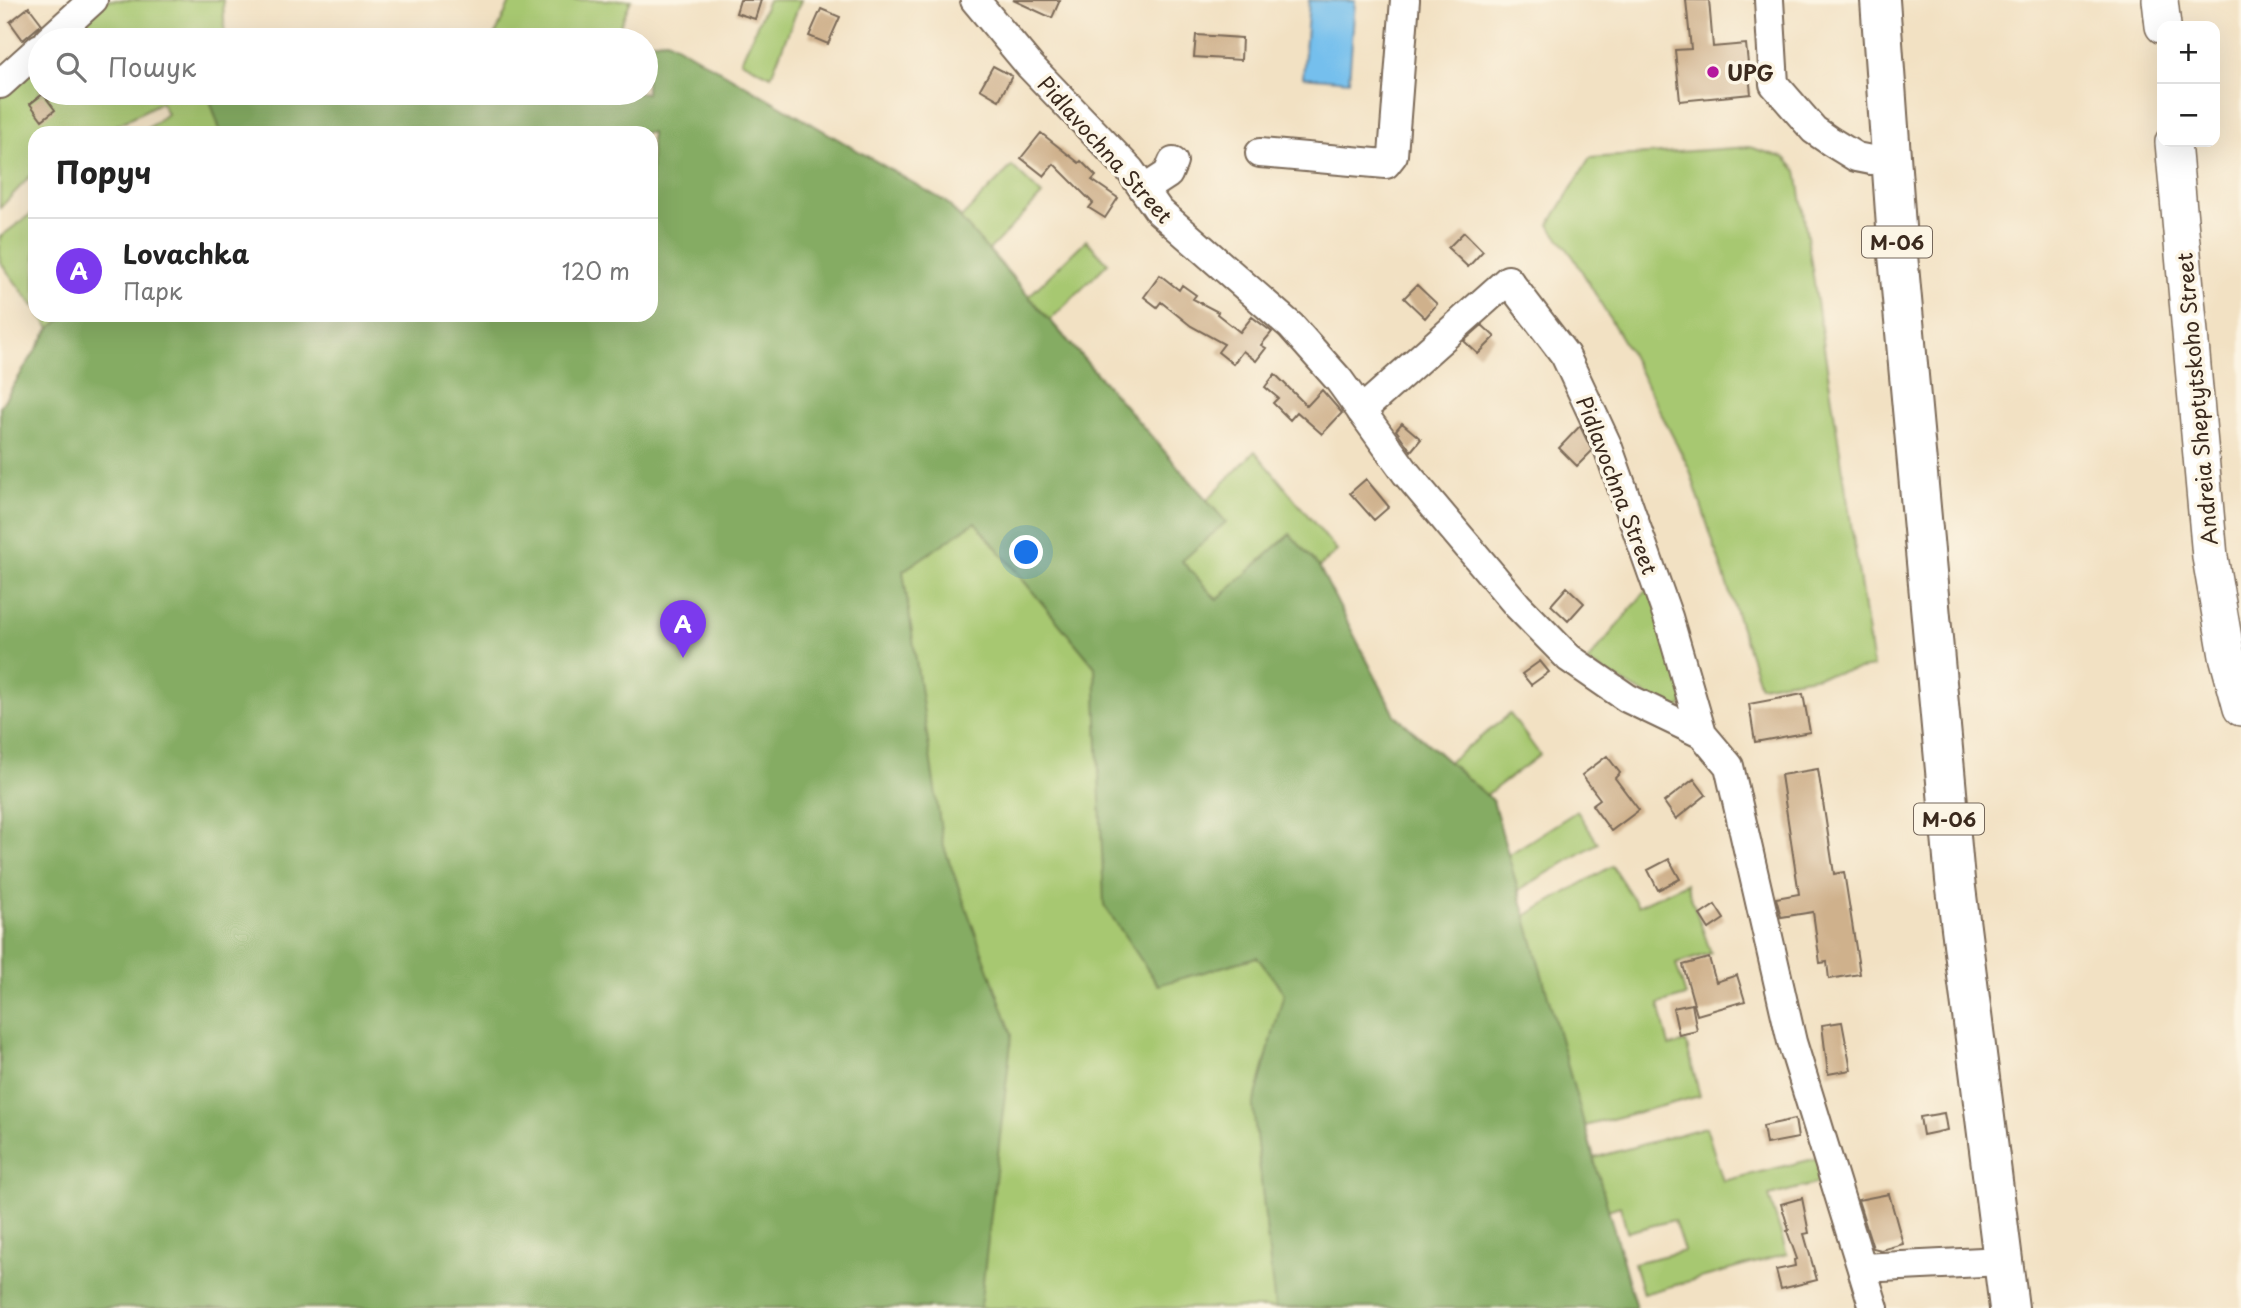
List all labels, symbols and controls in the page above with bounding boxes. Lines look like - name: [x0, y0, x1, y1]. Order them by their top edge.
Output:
- map controls: [2157, 21, 2220, 147]
- button: +: [2157, 21, 2220, 84]
- search box: [28, 28, 658, 105]
- text: Пошук: [108, 47, 196, 86]
- icon: search: [52, 48, 90, 86]
- place label: UPG: [1727, 56, 1774, 88]
- marker: UPG: [1705, 64, 1721, 80]
- street label: Pidlavochna Street: [1031, 68, 1181, 230]
- button: −: [2157, 84, 2220, 147]
- text: Поруч: [56, 149, 151, 194]
- road number: М-06: [1862, 226, 1932, 258]
- text: Lovachka: [123, 234, 249, 273]
- street label: Andreia Sheptytskoho Street: [2167, 251, 2225, 547]
- text: A: [70, 253, 88, 288]
- text: 120 m: [562, 253, 630, 288]
- text: Парк: [123, 273, 182, 308]
- street label: Pidlavochna Street: [1569, 391, 1667, 579]
- your location: [1009, 535, 1043, 569]
- pin: A: [660, 600, 706, 658]
- road number: М-06: [1914, 804, 1984, 834]

